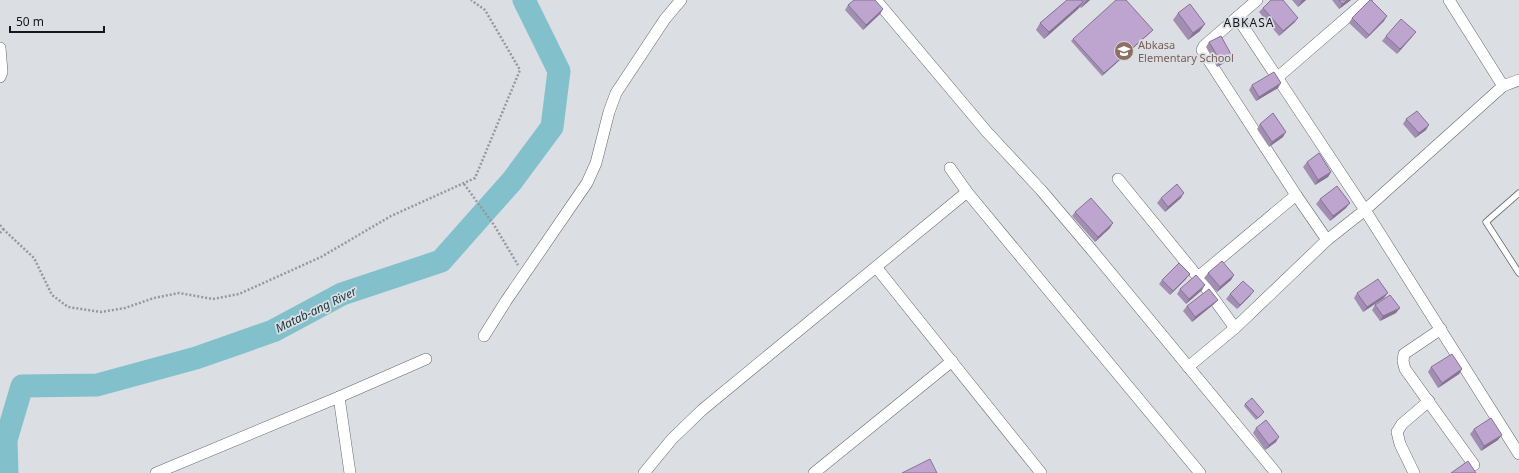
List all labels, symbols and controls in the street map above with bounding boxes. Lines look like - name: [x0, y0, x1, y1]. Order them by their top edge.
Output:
- scale bar: [10, 8, 104, 34]
- text: 50 m: [16, 13, 44, 30]
- district label: ABKASA: [1224, 14, 1274, 31]
- place label: Abkasa Elementary School: [1138, 37, 1234, 65]
- school or university icon: Abkasa Elementary School: [1113, 40, 1135, 62]
- water label: Matab-ang River: [272, 282, 360, 337]

